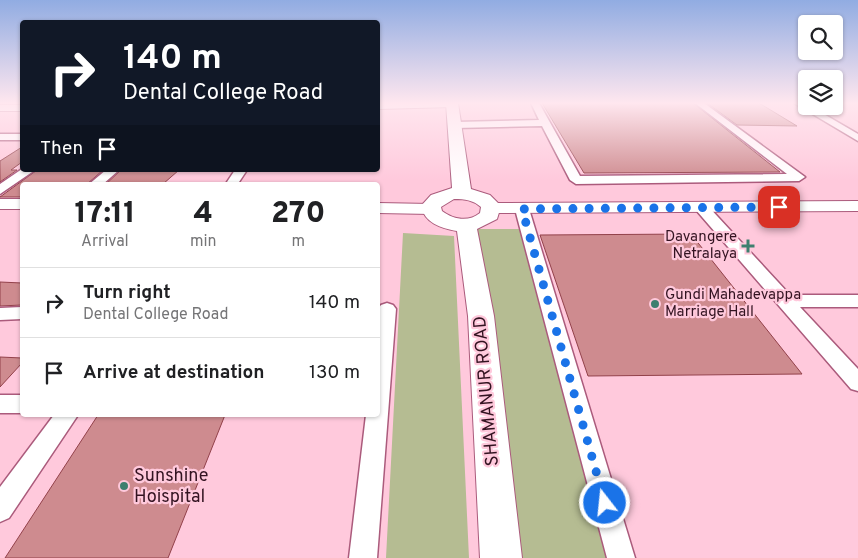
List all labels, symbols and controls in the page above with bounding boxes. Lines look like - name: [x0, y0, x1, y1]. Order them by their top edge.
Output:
- map controls: [798, 15, 843, 115]
- button: search: [798, 15, 843, 60]
- text: 140 m: [123, 37, 222, 81]
- icon: right: [40, 40, 105, 105]
- button: layers: [798, 70, 843, 115]
- text: Dental College Road: [123, 80, 323, 107]
- icon: arrive: [93, 135, 121, 163]
- text: Then: [40, 137, 83, 161]
- pin: [758, 186, 800, 228]
- icon: arrive: [765, 193, 793, 221]
- text: 17:11: [74, 196, 135, 233]
- text: 4: [193, 196, 213, 233]
- text: 270: [271, 196, 326, 233]
- place label: Davangere Netralaya: [665, 228, 737, 264]
- text: Arrival: [81, 232, 129, 252]
- text: min: [190, 232, 217, 252]
- text: m: [291, 232, 305, 252]
- marker: Davangere Netralaya: [741, 239, 755, 253]
- text: Turn right: [83, 281, 171, 305]
- place label: Gundi Mahadevappa Marriage Hall: [665, 286, 801, 322]
- icon: right: [40, 289, 68, 317]
- text: 140 m: [309, 291, 360, 315]
- marker: Gundi Mahadevappa Marriage Hall: [649, 298, 661, 310]
- text: Dental College Road: [83, 305, 229, 325]
- street label: SHAMANUR ROAD: [469, 315, 505, 467]
- icon: arrive: [40, 359, 68, 387]
- text: Arrive at destination: [83, 361, 264, 385]
- text: 130 m: [309, 361, 360, 385]
- place label: Sunshine Hoispital: [134, 465, 208, 509]
- position arrow: [578, 476, 630, 528]
- marker: Sunshine Hoispital: [118, 480, 130, 492]

